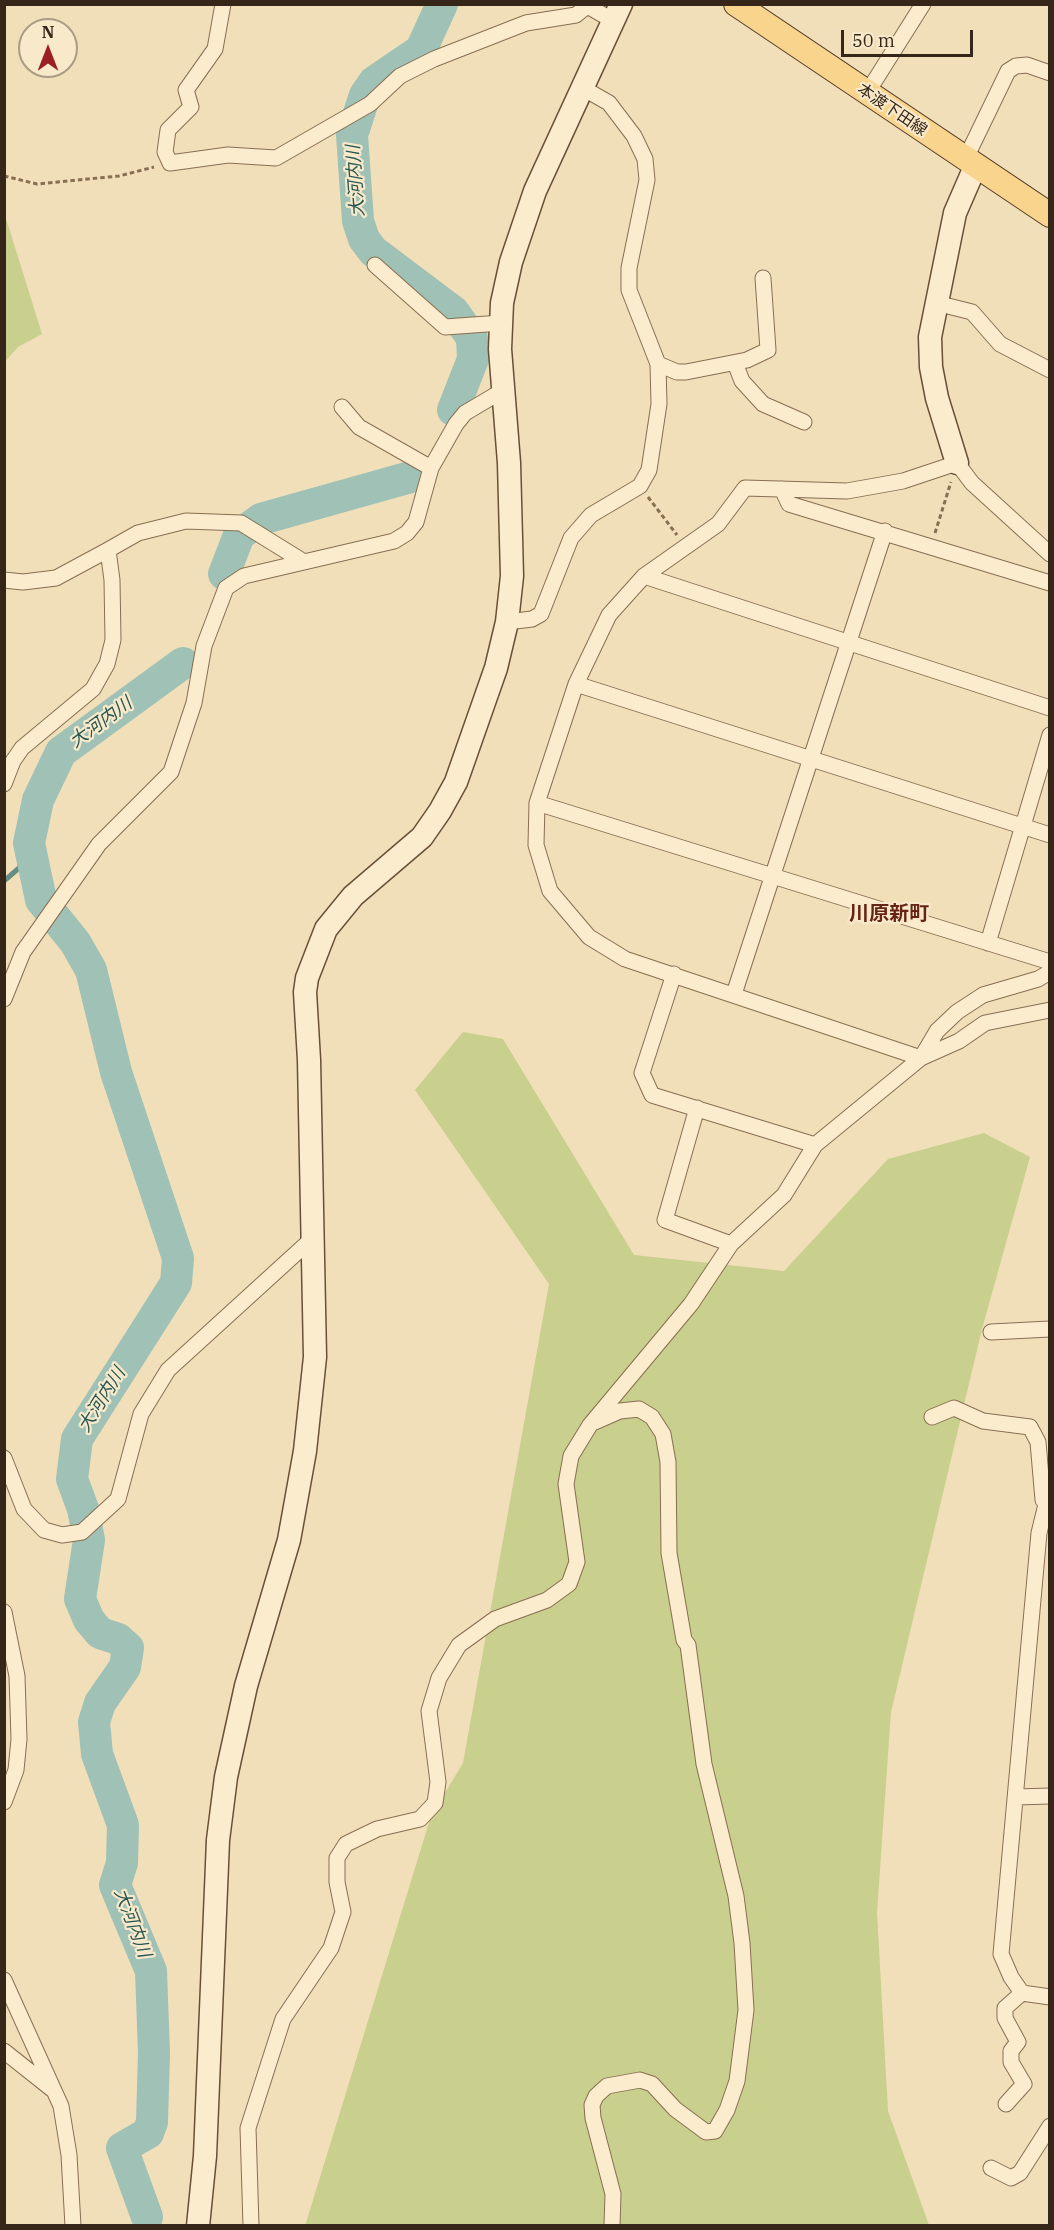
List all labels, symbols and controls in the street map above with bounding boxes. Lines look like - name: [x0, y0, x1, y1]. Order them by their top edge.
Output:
- north arrow: [18, 18, 78, 78]
- scale bar: [844, 18, 976, 56]
- text: N: [42, 22, 54, 42]
- text: 50 m: [852, 29, 895, 52]
- street label: 本渡下田線: [853, 80, 931, 140]
- water label: 大河内川: [343, 144, 369, 218]
- water label: 大河内川: [66, 693, 136, 753]
- district label: 川原新町: [849, 902, 929, 926]
- water label: 大河内川: [74, 1364, 130, 1436]
- water label: 大河内川: [109, 1886, 155, 1960]

